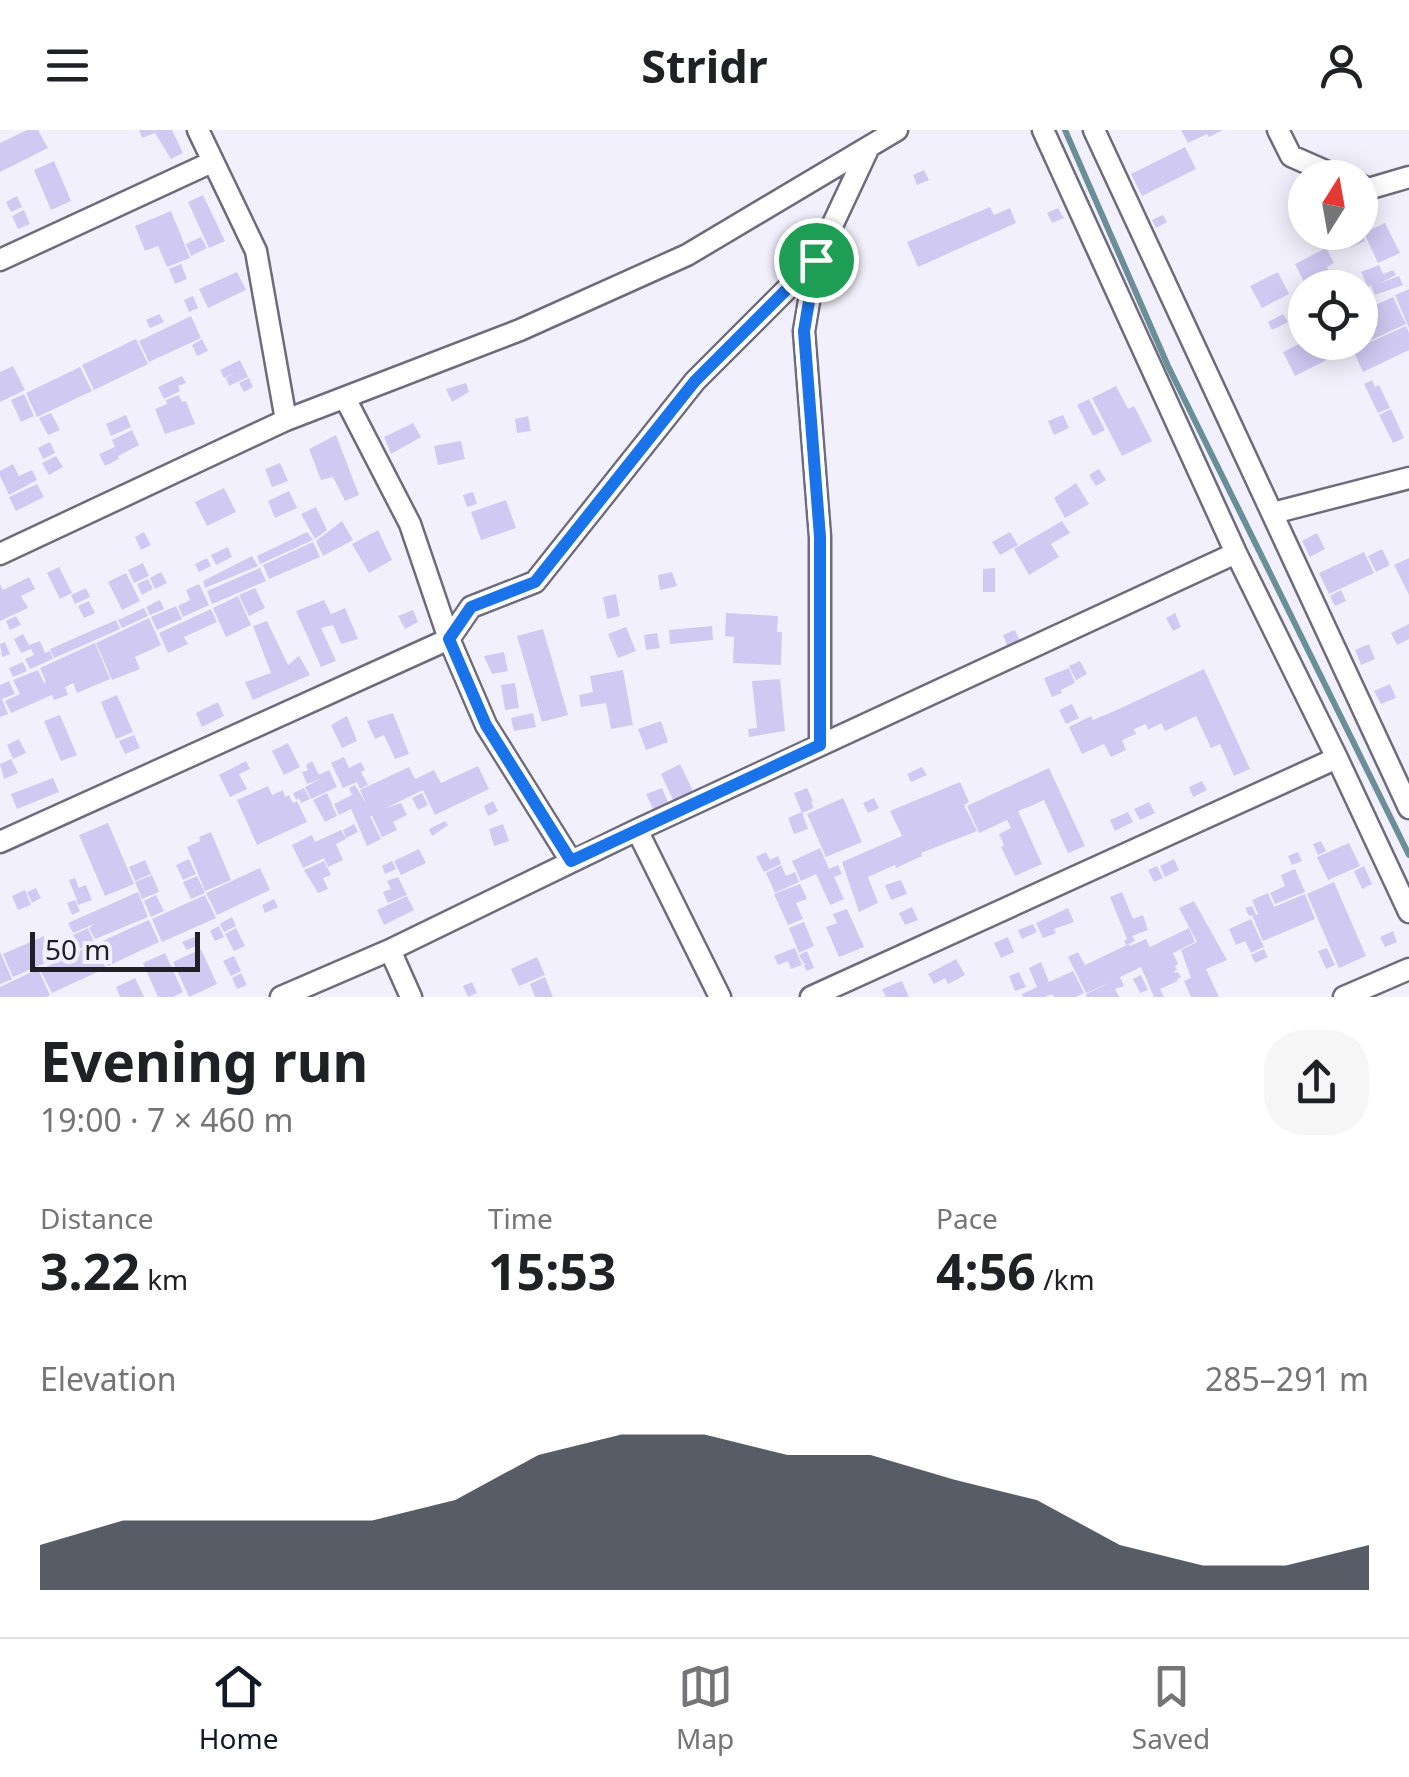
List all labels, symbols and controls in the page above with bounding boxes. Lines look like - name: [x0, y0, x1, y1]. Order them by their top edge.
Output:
- text: Stridr: [641, 35, 768, 96]
- icon: menu: [40, 38, 95, 93]
- icon: person: [1314, 38, 1369, 93]
- north arrow: [1288, 160, 1378, 250]
- map controls: [1288, 160, 1378, 360]
- pin: [774, 218, 859, 303]
- icon: arrive: [789, 233, 844, 288]
- button: locate: [1288, 270, 1378, 360]
- scale bar: [30, 927, 200, 971]
- text: 50 m: [45, 930, 111, 968]
- text: Evening run: [40, 1023, 368, 1098]
- button: share: [1264, 1030, 1369, 1135]
- text: 19:00 · 7 × 460 m: [40, 1098, 293, 1141]
- text: Distance: [40, 1199, 153, 1237]
- text: Time: [488, 1199, 553, 1237]
- text: Pace: [936, 1199, 998, 1237]
- text: 3.22: [40, 1237, 140, 1305]
- text: 15:53: [488, 1237, 616, 1305]
- text: 4:56: [936, 1237, 1036, 1305]
- text: km: [140, 1260, 188, 1298]
- text: /km: [1036, 1260, 1095, 1298]
- text: Elevation: [40, 1357, 177, 1400]
- text: 285–291 m: [1205, 1357, 1369, 1400]
- tab: Home: [199, 1659, 278, 1757]
- tab: Map: [676, 1659, 734, 1757]
- tab: Saved: [1132, 1659, 1210, 1757]

